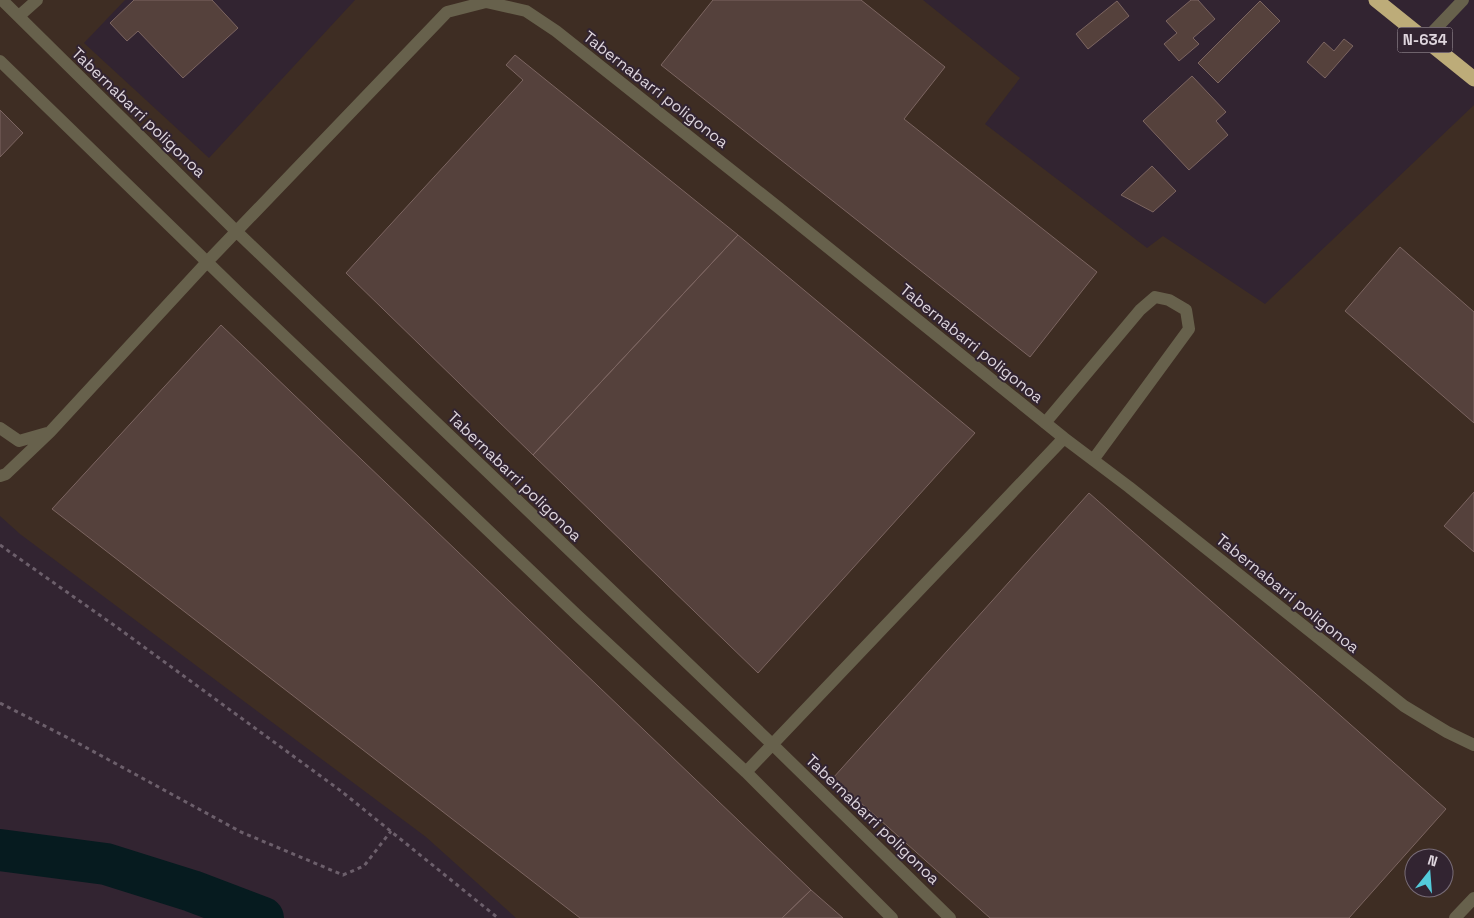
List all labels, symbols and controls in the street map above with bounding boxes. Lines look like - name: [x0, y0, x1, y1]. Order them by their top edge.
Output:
- street label: Tabernabarri poligonoa: [579, 26, 733, 153]
- road number: N-634: [1398, 28, 1452, 52]
- street label: Tabernabarri poligonoa: [67, 43, 210, 182]
- street label: Tabernabarri poligonoa: [896, 279, 1048, 408]
- street label: Tabernabarri poligonoa: [443, 407, 586, 546]
- street label: Tabernabarri poligonoa: [1212, 529, 1364, 658]
- street label: Tabernabarri poligonoa: [801, 750, 944, 889]
- north arrow: [1404, 848, 1454, 898]
- text: N: [1426, 851, 1440, 871]

